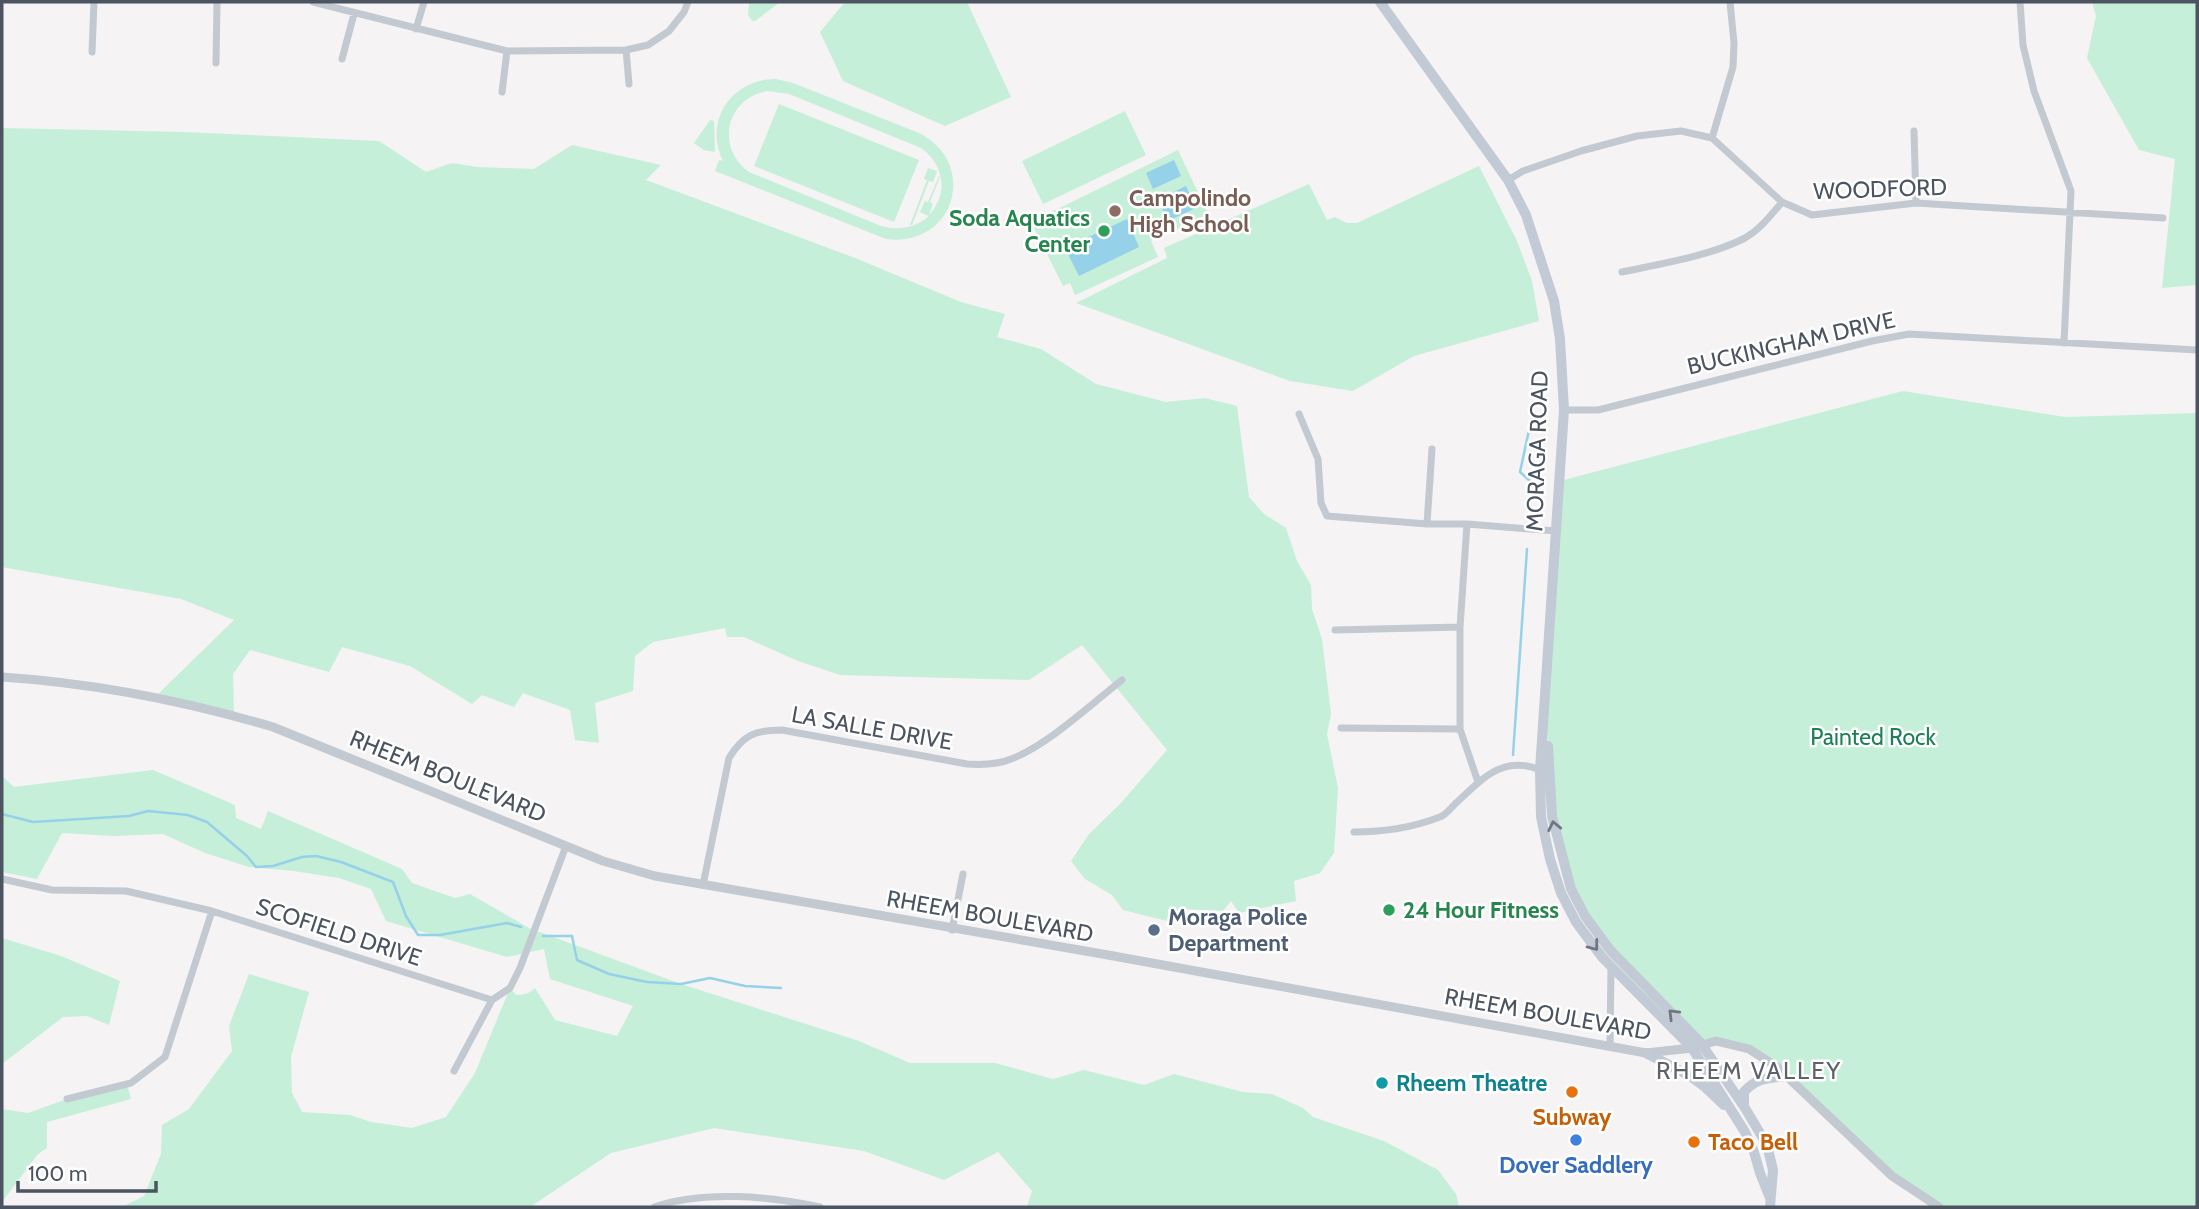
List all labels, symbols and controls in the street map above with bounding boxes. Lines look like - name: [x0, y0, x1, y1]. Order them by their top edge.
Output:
- street label: WOODFORD: [1813, 173, 1947, 205]
- place label: Campolindo High School: [1129, 184, 1251, 238]
- marker: Campolindo High School: [1107, 203, 1123, 219]
- place label: Soda Aquatics Center: [949, 204, 1090, 258]
- marker: Soda Aquatics Center: [1096, 223, 1112, 239]
- street label: BUCKINGHAM DRIVE: [1684, 305, 1898, 381]
- street label: MORAGA ROAD: [1520, 370, 1554, 532]
- street label: LA SALLE DRIVE: [789, 700, 955, 756]
- park label: Painted Rock: [1810, 723, 1937, 751]
- street label: RHEEM BOULEVARD: [346, 724, 550, 828]
- one-way arrow: [1548, 820, 1563, 832]
- street label: RHEEM BOULEVARD: [884, 884, 1096, 948]
- street label: SCOFIELD DRIVE: [253, 892, 425, 972]
- place label: 24 Hour Fitness: [1403, 896, 1559, 924]
- marker: 24 Hour Fitness: [1381, 902, 1397, 918]
- place label: Moraga Police Department: [1168, 903, 1308, 957]
- marker: Moraga Police Department: [1146, 922, 1162, 938]
- one-way arrow: [1585, 938, 1598, 951]
- street label: RHEEM BOULEVARD: [1442, 982, 1654, 1046]
- one-way arrow: [1669, 1010, 1681, 1022]
- district label: RHEEM VALLEY: [1656, 1056, 1842, 1085]
- place label: Rheem Theatre: [1396, 1069, 1547, 1097]
- marker: Rheem Theatre: [1374, 1075, 1390, 1091]
- marker: Subway: [1564, 1084, 1580, 1100]
- place label: Subway: [1533, 1103, 1612, 1131]
- place label: Taco Bell: [1708, 1128, 1798, 1156]
- marker: Dover Saddlery: [1568, 1132, 1584, 1148]
- marker: Taco Bell: [1686, 1134, 1702, 1150]
- scale bar: [18, 1150, 156, 1194]
- place label: Dover Saddlery: [1499, 1151, 1654, 1179]
- text: 100 m: [28, 1161, 87, 1186]

